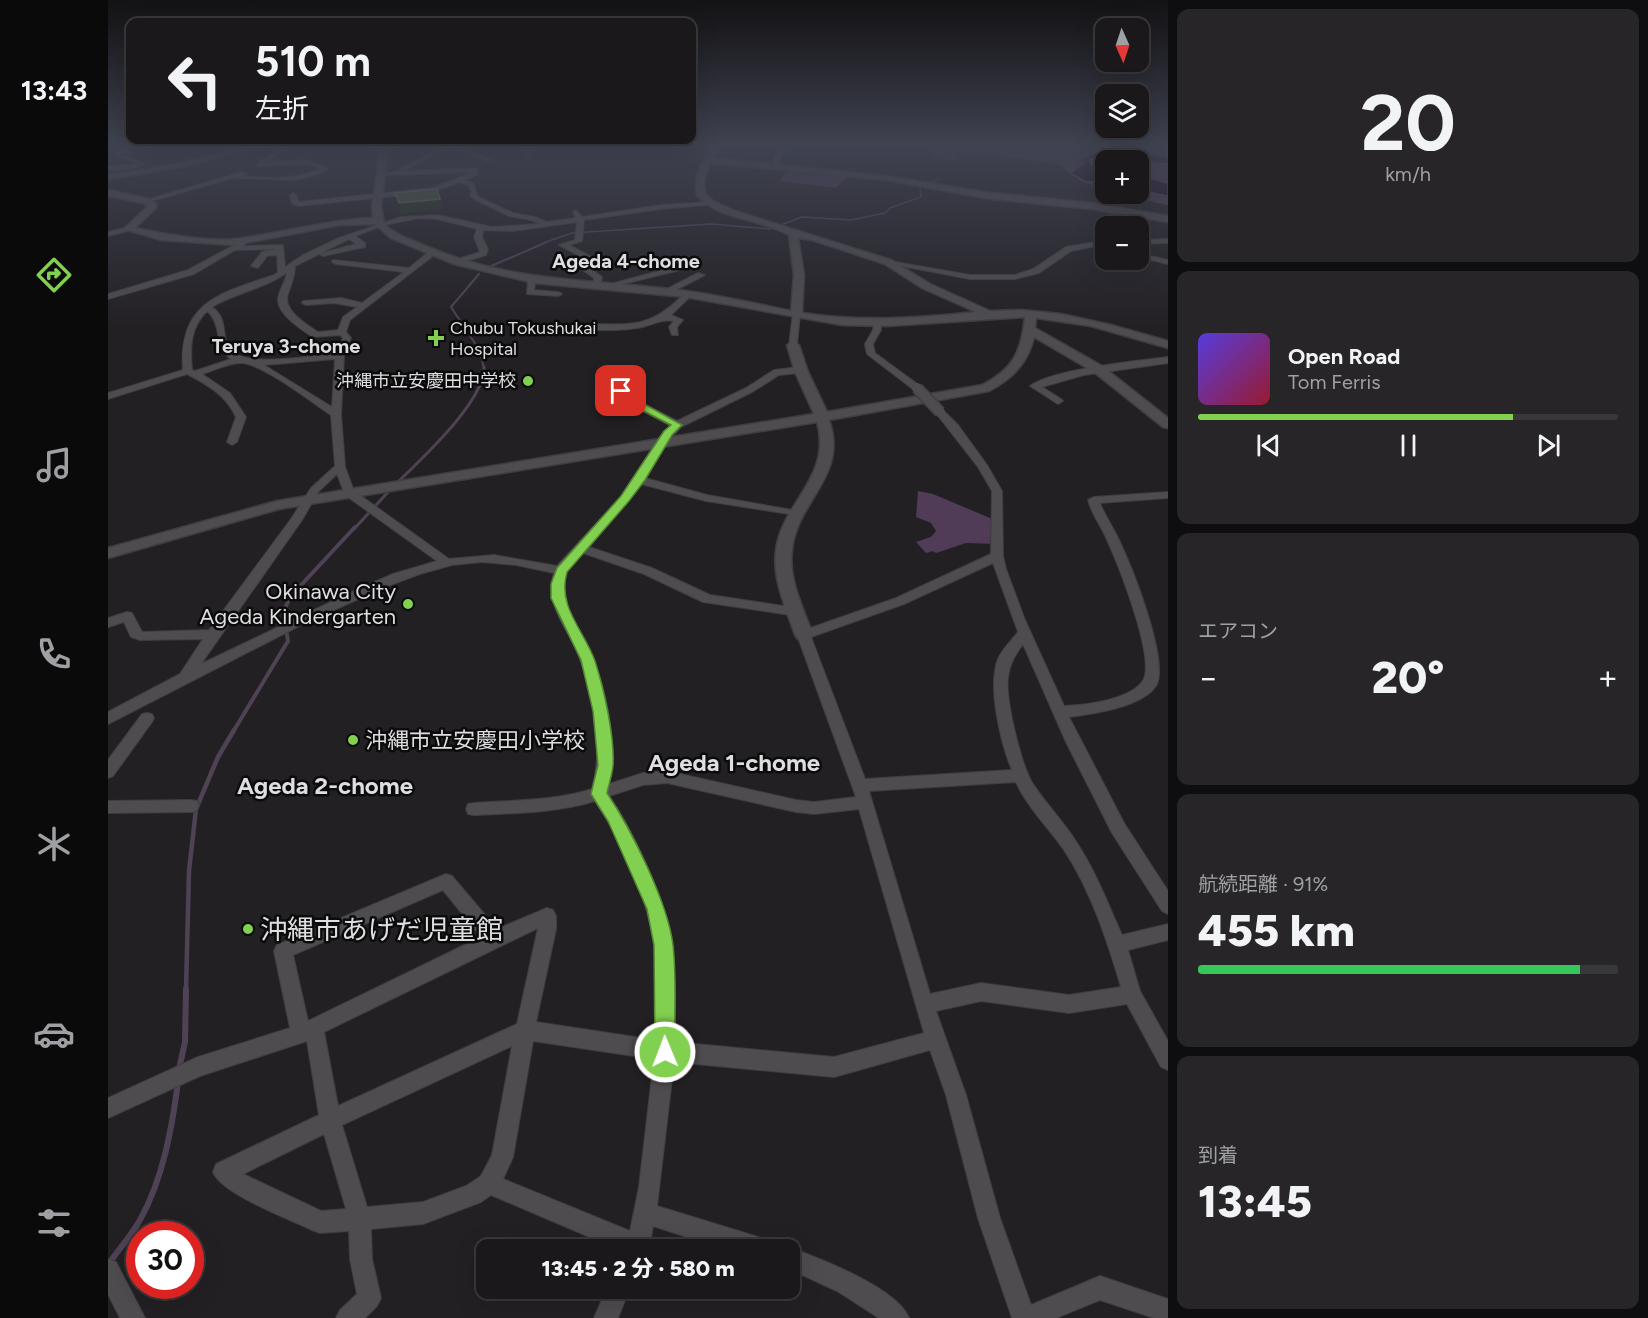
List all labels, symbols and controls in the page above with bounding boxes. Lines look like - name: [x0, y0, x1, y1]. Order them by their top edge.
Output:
- north arrow: [1095, 18, 1149, 72]
- map controls: [1095, 18, 1149, 270]
- text: 510 m: [255, 36, 371, 87]
- icon: left: [156, 42, 234, 120]
- text: 13:43: [21, 74, 87, 107]
- text: 20: [1360, 76, 1456, 170]
- button: layers: [1095, 84, 1149, 138]
- text: 左折: [255, 92, 309, 125]
- button: +: [1095, 150, 1149, 204]
- text: km/h: [1385, 162, 1431, 186]
- button: −: [1095, 216, 1149, 270]
- district label: Ageda 4-chome: [552, 249, 700, 273]
- icon: directions: [33, 254, 75, 296]
- place label: Chubu Tokushukai Hospital: [450, 317, 597, 360]
- marker: Chubu Tokushukai Hospital: [427, 329, 445, 347]
- district label: Teruya 3-chome: [212, 334, 360, 358]
- text: Open Road: [1288, 343, 1400, 370]
- pin: [595, 365, 646, 416]
- place label: 沖縄市立安慶田中学校: [336, 370, 516, 392]
- text: Tom Ferris: [1288, 370, 1381, 394]
- marker: 沖縄市立安慶田中学校: [521, 374, 535, 388]
- icon: arrive: [604, 374, 637, 407]
- icon: previous: [1252, 429, 1285, 462]
- icon: pause: [1392, 429, 1425, 462]
- icon: next: [1532, 429, 1565, 462]
- icon: music: [33, 444, 75, 486]
- place label: Okinawa City Ageda Kindergarten: [200, 578, 396, 630]
- marker: Okinawa City Ageda Kindergarten: [401, 597, 415, 611]
- text: エアコン: [1198, 619, 1278, 643]
- icon: phone: [33, 633, 75, 675]
- text: 20°: [1371, 650, 1445, 704]
- text: −: [1198, 658, 1219, 697]
- text: +: [1597, 658, 1618, 697]
- place label: 沖縄市立安慶田小学校: [365, 727, 585, 754]
- marker: 沖縄市立安慶田小学校: [346, 733, 360, 747]
- district label: Ageda 1-chome: [648, 748, 820, 777]
- district label: Ageda 2-chome: [237, 771, 413, 800]
- icon: climate: [33, 823, 75, 865]
- text: 航続距離 · 91%: [1198, 872, 1328, 896]
- text: 455 km: [1198, 903, 1355, 957]
- place label: 沖縄市あげだ児童館: [260, 913, 503, 946]
- marker: 沖縄市あげだ児童館: [241, 922, 255, 936]
- icon: car: [33, 1013, 75, 1055]
- position arrow: [633, 1020, 697, 1084]
- text: 到着: [1198, 1143, 1238, 1167]
- text: 13:45: [1198, 1174, 1312, 1228]
- icon: filters: [33, 1202, 75, 1244]
- speed limit sign: 30: [126, 1221, 204, 1299]
- text: 13:45 · 2 分 · 580 m: [541, 1255, 735, 1282]

